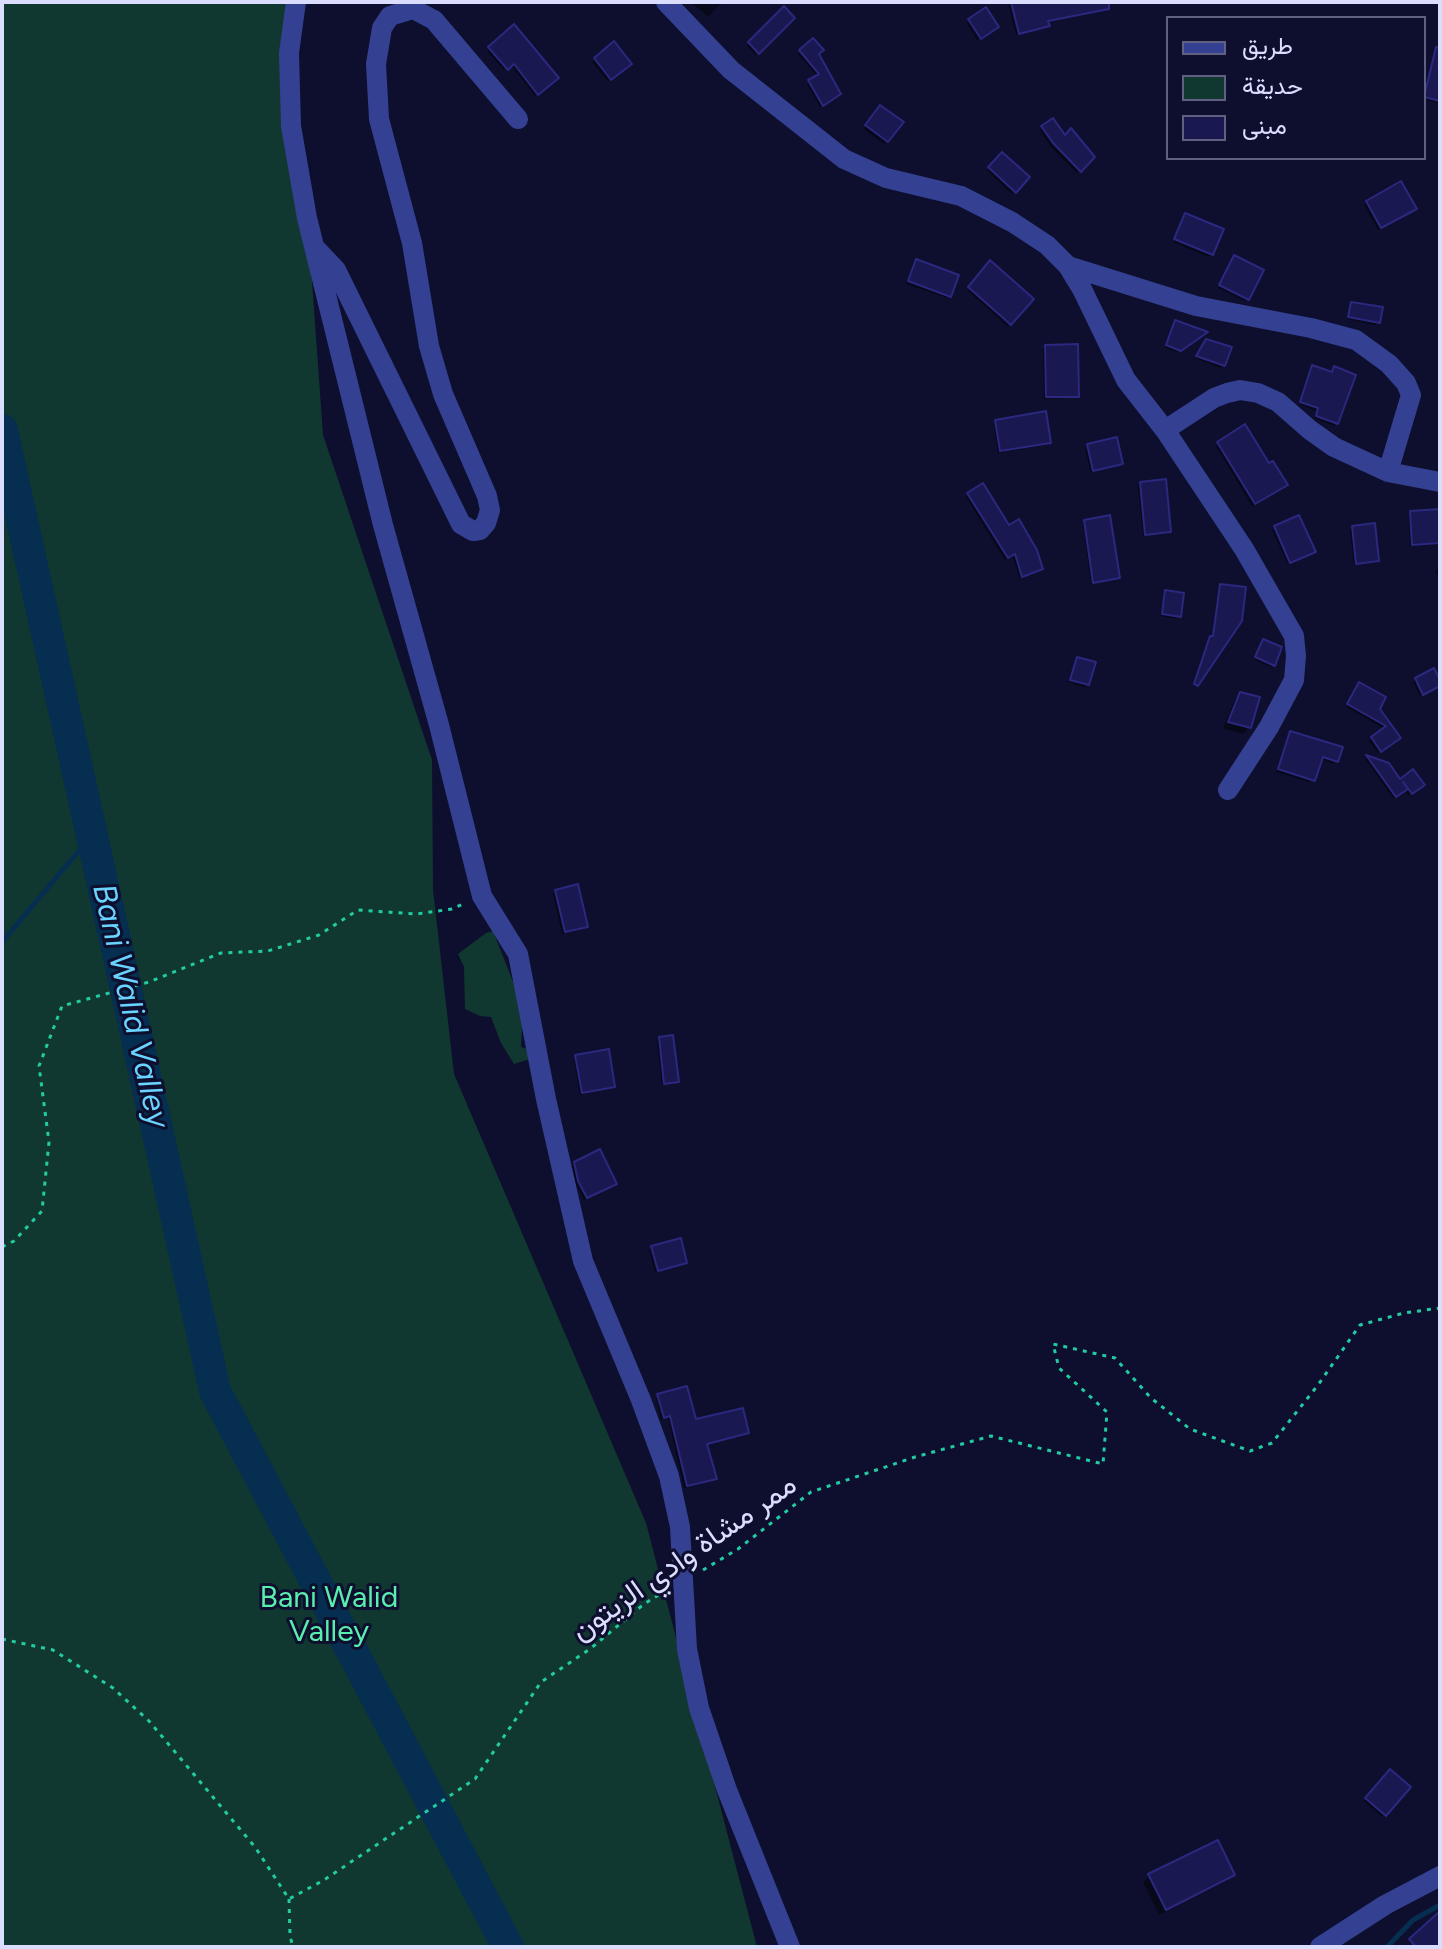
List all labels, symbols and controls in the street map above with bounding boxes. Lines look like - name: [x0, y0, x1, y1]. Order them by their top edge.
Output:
- legend: [1166, 16, 1426, 160]
- text: طريق: [1242, 31, 1293, 60]
- text: حديقة: [1242, 71, 1303, 100]
- text: مبنى: [1242, 111, 1287, 140]
- water label: Bani Walid Valley: [83, 880, 177, 1132]
- street label: ممر مشاة وادي الزيتون: [564, 1467, 804, 1649]
- park label: Bani Walid Valley: [260, 1580, 398, 1650]

